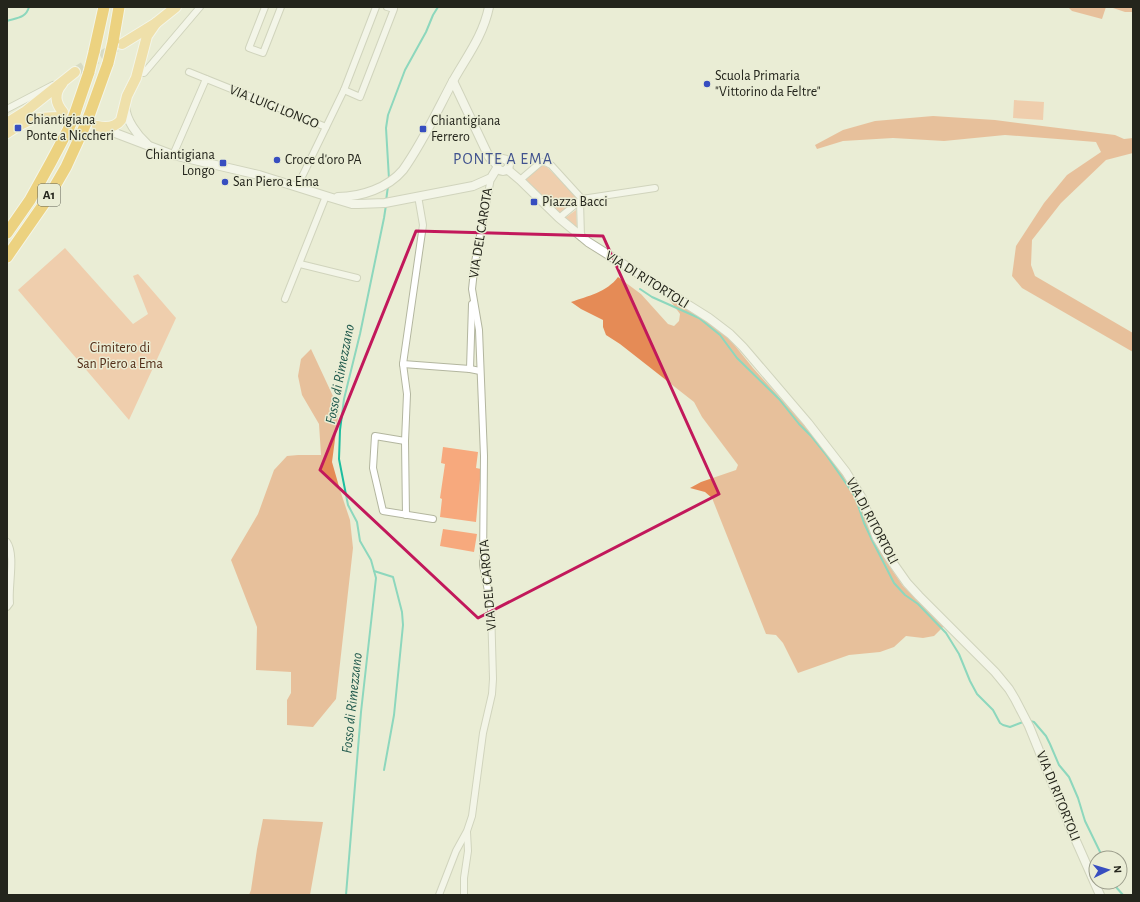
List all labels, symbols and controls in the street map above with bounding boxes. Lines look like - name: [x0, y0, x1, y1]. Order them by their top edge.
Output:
- place label: Scuola Primaria "Vittorino da Feltre": [715, 69, 821, 99]
- marker: Scuola Primaria "Vittorino da Feltre": [702, 79, 712, 89]
- street label: VIA LUIGI LONGO: [227, 83, 321, 131]
- place label: Chiantigiana Ponte a Niccheri: [26, 113, 114, 143]
- place label: Chiantigiana Ferrero: [431, 114, 501, 144]
- marker: Chiantigiana Ponte a Niccheri: [13, 123, 23, 133]
- marker: Chiantigiana Ferrero: [418, 124, 428, 134]
- place label: Chiantigiana Longo: [145, 148, 216, 178]
- district label: PONTE A EMA: [453, 151, 553, 167]
- place label: Croce d'oro PA: [285, 153, 362, 167]
- marker: Croce d'oro PA: [272, 155, 282, 165]
- marker: Chiantigiana Longo: [218, 158, 228, 168]
- place label: San Piero a Ema: [233, 175, 320, 189]
- marker: San Piero a Ema: [220, 177, 230, 187]
- road number: A1: [38, 184, 60, 206]
- street label: VIA DEL CAROTA: [467, 187, 495, 279]
- place label: Piazza Bacci: [542, 195, 608, 209]
- marker: Piazza Bacci: [529, 197, 539, 207]
- street label: VIA DI RITORTOLI: [603, 249, 691, 311]
- water label: Fosso di Rimezzano: [323, 323, 357, 425]
- park label: Cimitero di San Piero a Ema: [77, 341, 164, 371]
- street label: VIA DI RITORTOLI: [843, 475, 901, 567]
- street label: VIA DEL CAROTA: [477, 539, 499, 631]
- water label: Fosso di Rimezzano: [339, 652, 365, 754]
- street label: VIA DI RITORTOLI: [1034, 749, 1082, 843]
- north arrow: [1088, 850, 1128, 890]
- text: N: [1112, 865, 1123, 873]

